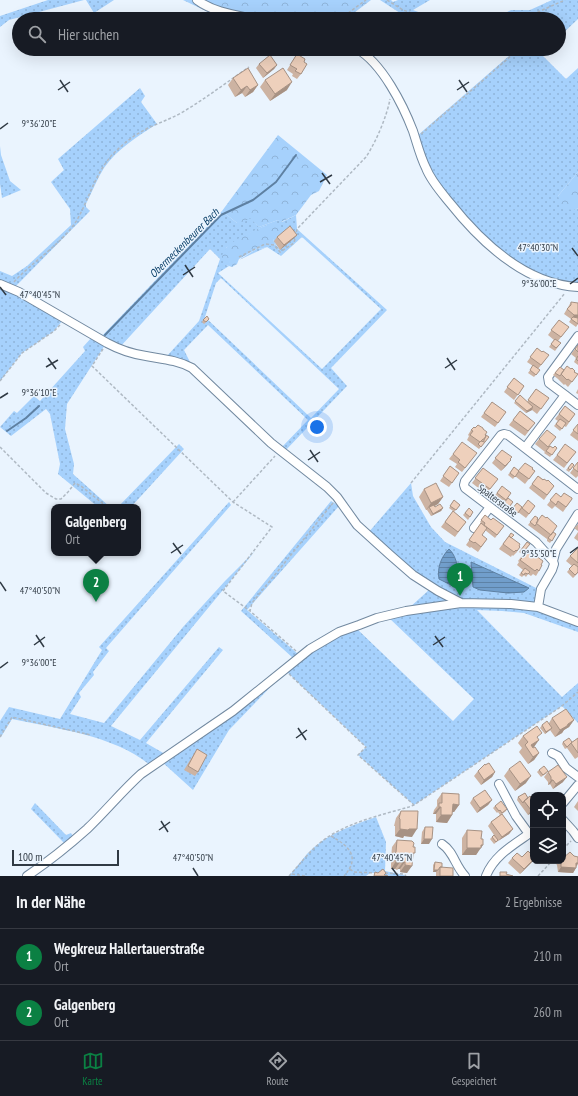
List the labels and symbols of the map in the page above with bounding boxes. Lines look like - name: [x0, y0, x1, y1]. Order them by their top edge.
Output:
- text: 9°36'20"E: [22, 117, 56, 130]
- water label: Obermeckenbeurer Bach: [146, 204, 223, 281]
- text: 47°40'30"N: [518, 241, 558, 254]
- text: 9°36'00"E: [522, 277, 556, 290]
- text: 47°40'45"N: [20, 288, 60, 301]
- text: 9°36'10"E: [22, 386, 56, 399]
- your location: [307, 417, 327, 437]
- street label: Spalterstraße: [475, 481, 520, 520]
- text: 9°35'50"E: [522, 547, 556, 560]
- pin: 1: [447, 563, 473, 596]
- pin: 2: [83, 569, 109, 602]
- text: 47°40'50"N: [20, 584, 60, 597]
- text: 9°36'00"E: [22, 656, 56, 669]
- scale bar: [12, 848, 119, 867]
- text: 47°40'50"N: [173, 851, 213, 864]
- text: 47°40'45"N: [372, 851, 412, 864]

